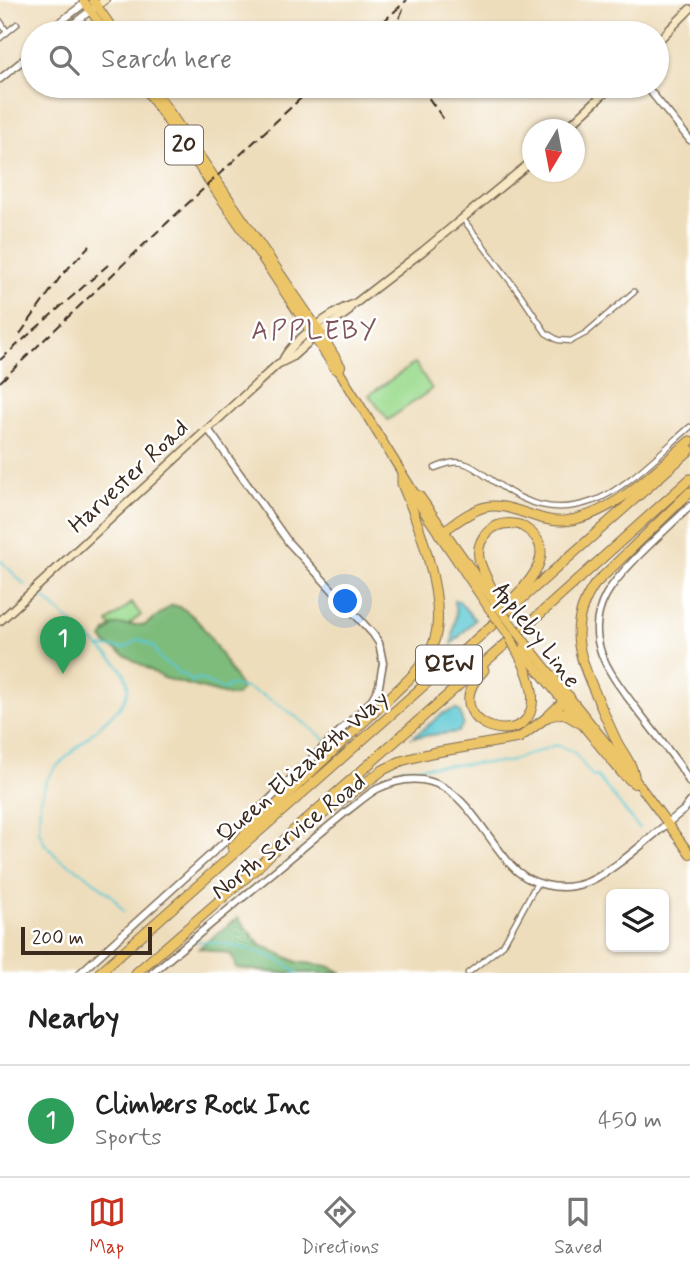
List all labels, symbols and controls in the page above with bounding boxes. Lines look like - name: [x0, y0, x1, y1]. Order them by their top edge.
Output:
- search box: [21, 21, 669, 98]
- icon: search: [45, 41, 83, 79]
- text: Search here: [101, 43, 232, 77]
- north arrow: [522, 119, 585, 182]
- road number: 20: [165, 126, 203, 164]
- district label: APPLEBY: [251, 315, 379, 349]
- street label: Harvester Road: [62, 413, 196, 541]
- street label: Appleby Line: [483, 577, 587, 697]
- your location: [328, 584, 362, 618]
- pin: 1: [40, 616, 86, 674]
- road number: QEW: [416, 646, 482, 684]
- street label: Queen Elizabeth Way: [210, 684, 396, 850]
- street label: North Service Road: [205, 767, 373, 907]
- map controls: [606, 889, 669, 952]
- button: layers: [606, 889, 669, 952]
- scale bar: [21, 924, 152, 956]
- text: 200 m: [32, 926, 84, 951]
- text: Nearby: [28, 999, 119, 1038]
- text: Climbers Rock Inc: [95, 1089, 310, 1123]
- text: 1: [46, 1106, 56, 1136]
- text: 450 m: [598, 1106, 662, 1136]
- text: Sports: [95, 1123, 162, 1153]
- tab: Map: [88, 1193, 126, 1260]
- tab: Directions: [301, 1193, 379, 1260]
- tab: Saved: [554, 1193, 602, 1260]

